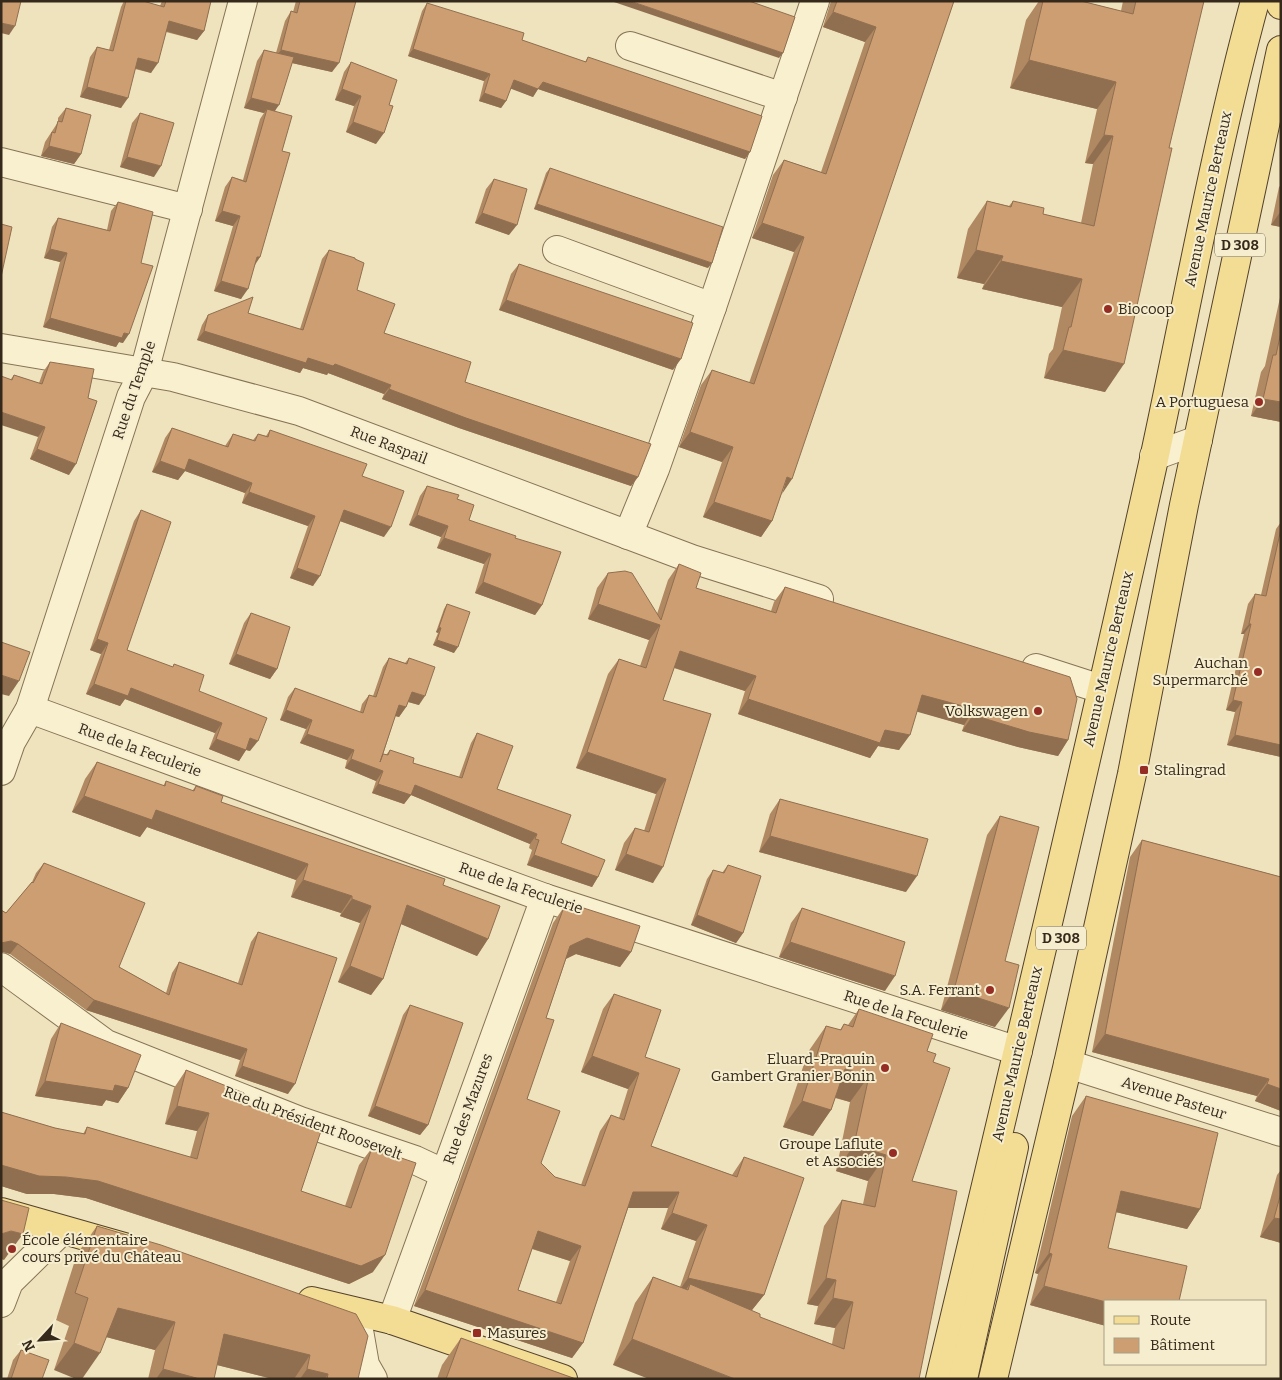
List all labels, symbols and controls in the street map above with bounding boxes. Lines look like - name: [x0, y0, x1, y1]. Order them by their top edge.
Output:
- street label: Avenue Maurice Berteaux: [1181, 109, 1236, 289]
- road number: D 308: [1215, 234, 1265, 256]
- place label: Biocoop: [1118, 300, 1174, 318]
- marker: Biocoop: [1102, 303, 1114, 315]
- street label: Rue du Temple: [109, 338, 159, 442]
- place label: A Portuguesa: [1155, 393, 1249, 411]
- marker: A Portuguesa: [1253, 396, 1265, 408]
- street label: Rue Raspail: [348, 422, 430, 468]
- street label: Avenue Maurice Berteaux: [1079, 569, 1137, 748]
- place label: Auchan Supermarché: [1153, 654, 1249, 689]
- marker: Auchan Supermarché: [1252, 666, 1264, 678]
- place label: Volkswagen: [945, 702, 1028, 720]
- marker: Volkswagen: [1032, 705, 1044, 717]
- street label: Rue de la Feculerie: [76, 719, 204, 781]
- place label: Stalingrad: [1154, 761, 1226, 779]
- marker: Stalingrad: [1138, 764, 1150, 776]
- street label: Rue de la Feculerie: [457, 858, 585, 918]
- road number: D 308: [1036, 926, 1086, 950]
- street label: Avenue Maurice Berteaux: [988, 964, 1046, 1143]
- place label: S.A. Ferrant: [900, 981, 981, 999]
- marker: S.A. Ferrant: [984, 984, 996, 996]
- street label: Rue de la Feculerie: [841, 986, 971, 1044]
- place label: Eluard-Praquin Gambert Granier Bonin: [711, 1050, 875, 1085]
- street label: Rue des Mazures: [440, 1051, 496, 1167]
- marker: Eluard-Praquin Gambert Granier Bonin: [879, 1062, 891, 1074]
- street label: Avenue Pasteur: [1119, 1073, 1229, 1124]
- street label: Rue du Président Roosevelt: [221, 1082, 405, 1164]
- place label: Groupe Laflute et Associés: [779, 1135, 883, 1170]
- marker: Groupe Laflute et Associés: [887, 1147, 899, 1159]
- place label: École élémentaire cours privé du Château: [22, 1231, 181, 1266]
- marker: École élémentaire cours privé du Château: [6, 1243, 18, 1255]
- legend: [1104, 1300, 1267, 1365]
- text: Route: [1150, 1311, 1191, 1329]
- north arrow: [15, 1315, 65, 1365]
- place label: Masures: [487, 1324, 546, 1342]
- marker: Masures: [471, 1327, 483, 1339]
- text: Bâtiment: [1150, 1336, 1215, 1354]
- text: N: [19, 1337, 39, 1354]

